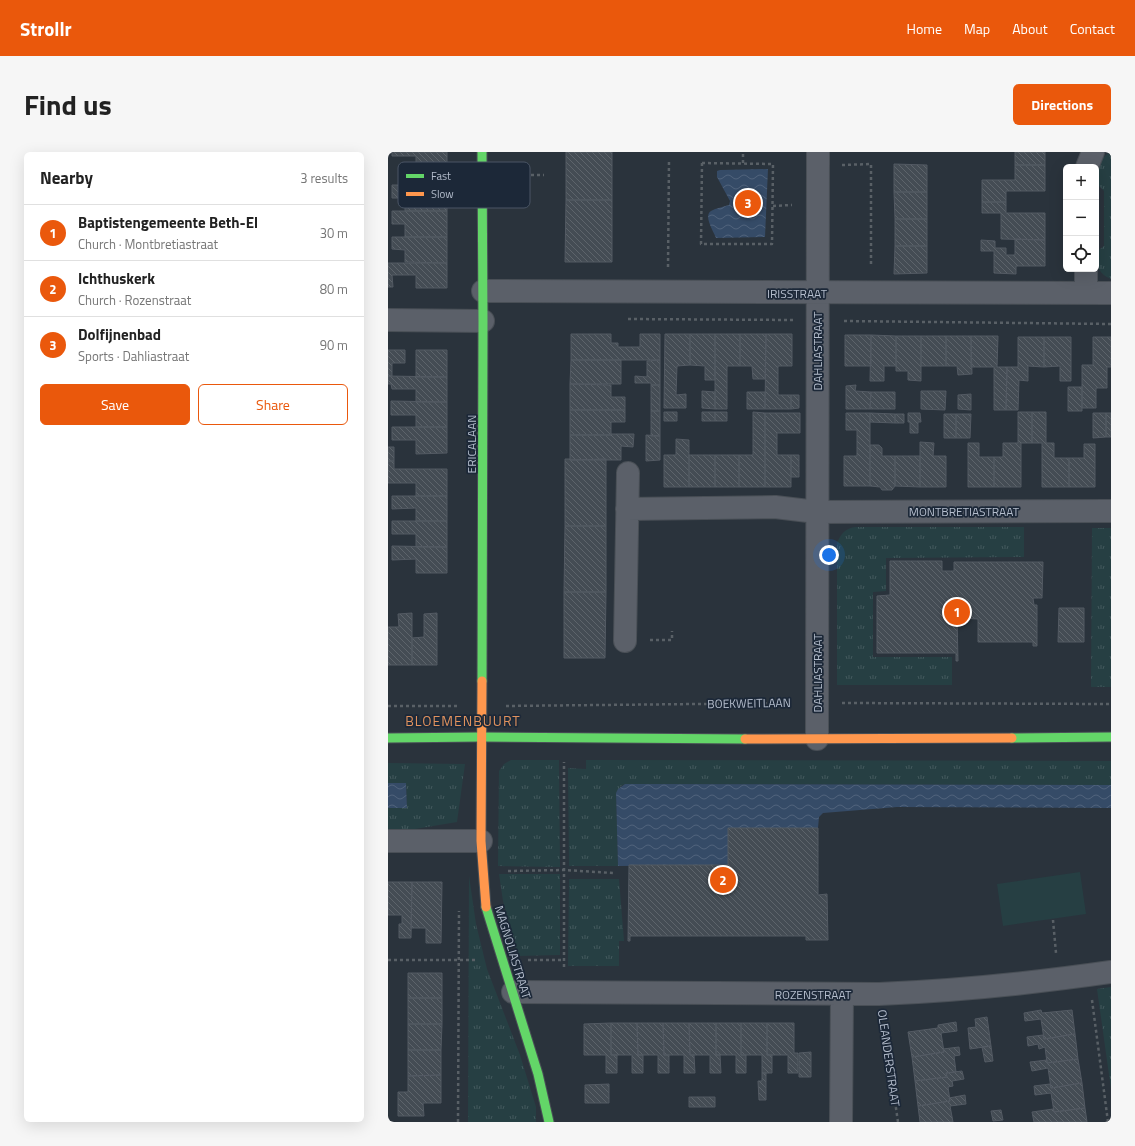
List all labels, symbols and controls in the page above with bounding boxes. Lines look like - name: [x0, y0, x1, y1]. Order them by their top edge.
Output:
- text: Strollr: [20, 14, 72, 43]
- text: Home: [907, 18, 942, 39]
- text: Map: [964, 18, 990, 39]
- text: About: [1012, 18, 1048, 39]
- text: Contact: [1070, 18, 1115, 39]
- text: Find us: [24, 83, 112, 126]
- button: Directions: [1013, 84, 1111, 125]
- legend: [398, 162, 530, 208]
- map controls: [1063, 164, 1099, 272]
- button: +: [1063, 164, 1099, 200]
- text: Nearby: [40, 165, 93, 191]
- text: 3 results: [300, 168, 348, 188]
- text: Fast: [431, 168, 451, 184]
- text: Slow: [431, 186, 454, 202]
- pin: 3: [735, 188, 761, 218]
- button: −: [1063, 200, 1099, 236]
- text: Baptistengemeente Beth-El: [78, 211, 258, 234]
- text: 1: [49, 223, 57, 243]
- text: 30 m: [320, 223, 348, 243]
- text: Church · Montbretiastraat: [78, 234, 218, 254]
- button: locate: [1063, 236, 1099, 272]
- text: Ichthuskerk: [78, 267, 155, 290]
- text: 2: [49, 279, 57, 299]
- text: 80 m: [320, 279, 348, 299]
- street label: IRISSTRAAT: [767, 284, 828, 303]
- text: Church · Rozenstraat: [78, 290, 191, 310]
- street label: DAHLIASTRAAT: [808, 311, 827, 390]
- text: Dolfijnenbad: [78, 323, 161, 346]
- text: 3: [49, 335, 57, 355]
- text: 90 m: [320, 335, 348, 355]
- text: Sports · Dahliastraat: [78, 346, 189, 366]
- button: Save: [40, 384, 190, 425]
- button: Share: [198, 384, 348, 425]
- street label: ERICALAAN: [462, 415, 481, 473]
- street label: MONTBRETIASTRAAT: [909, 502, 1020, 521]
- your location: [819, 545, 839, 565]
- pin: 1: [944, 597, 970, 627]
- street label: DAHLIASTRAAT: [808, 633, 827, 712]
- street label: BOEKWEITLAAN: [707, 693, 791, 713]
- district label: BLOEMENBUURT: [405, 710, 521, 731]
- pin: 2: [710, 865, 736, 895]
- street label: MAGNOLIASTRAAT: [490, 903, 536, 1002]
- street label: ROZENSTRAAT: [775, 985, 852, 1004]
- street label: OLEANDERSTRAAT: [873, 1008, 905, 1108]

